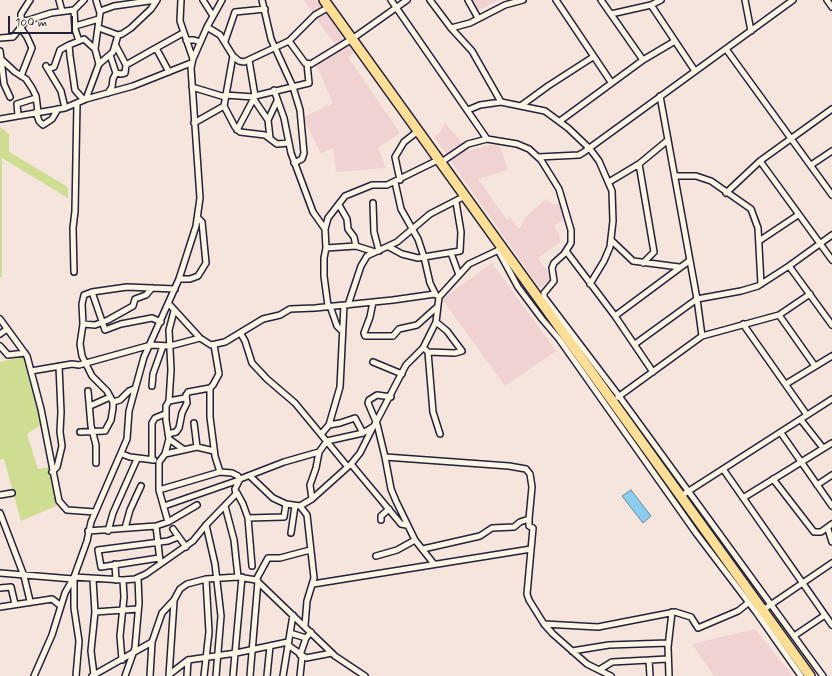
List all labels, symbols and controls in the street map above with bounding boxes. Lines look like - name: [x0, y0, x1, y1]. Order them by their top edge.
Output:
- scale bar: [10, 8, 75, 34]
- text: 100 m: [15, 15, 47, 31]

